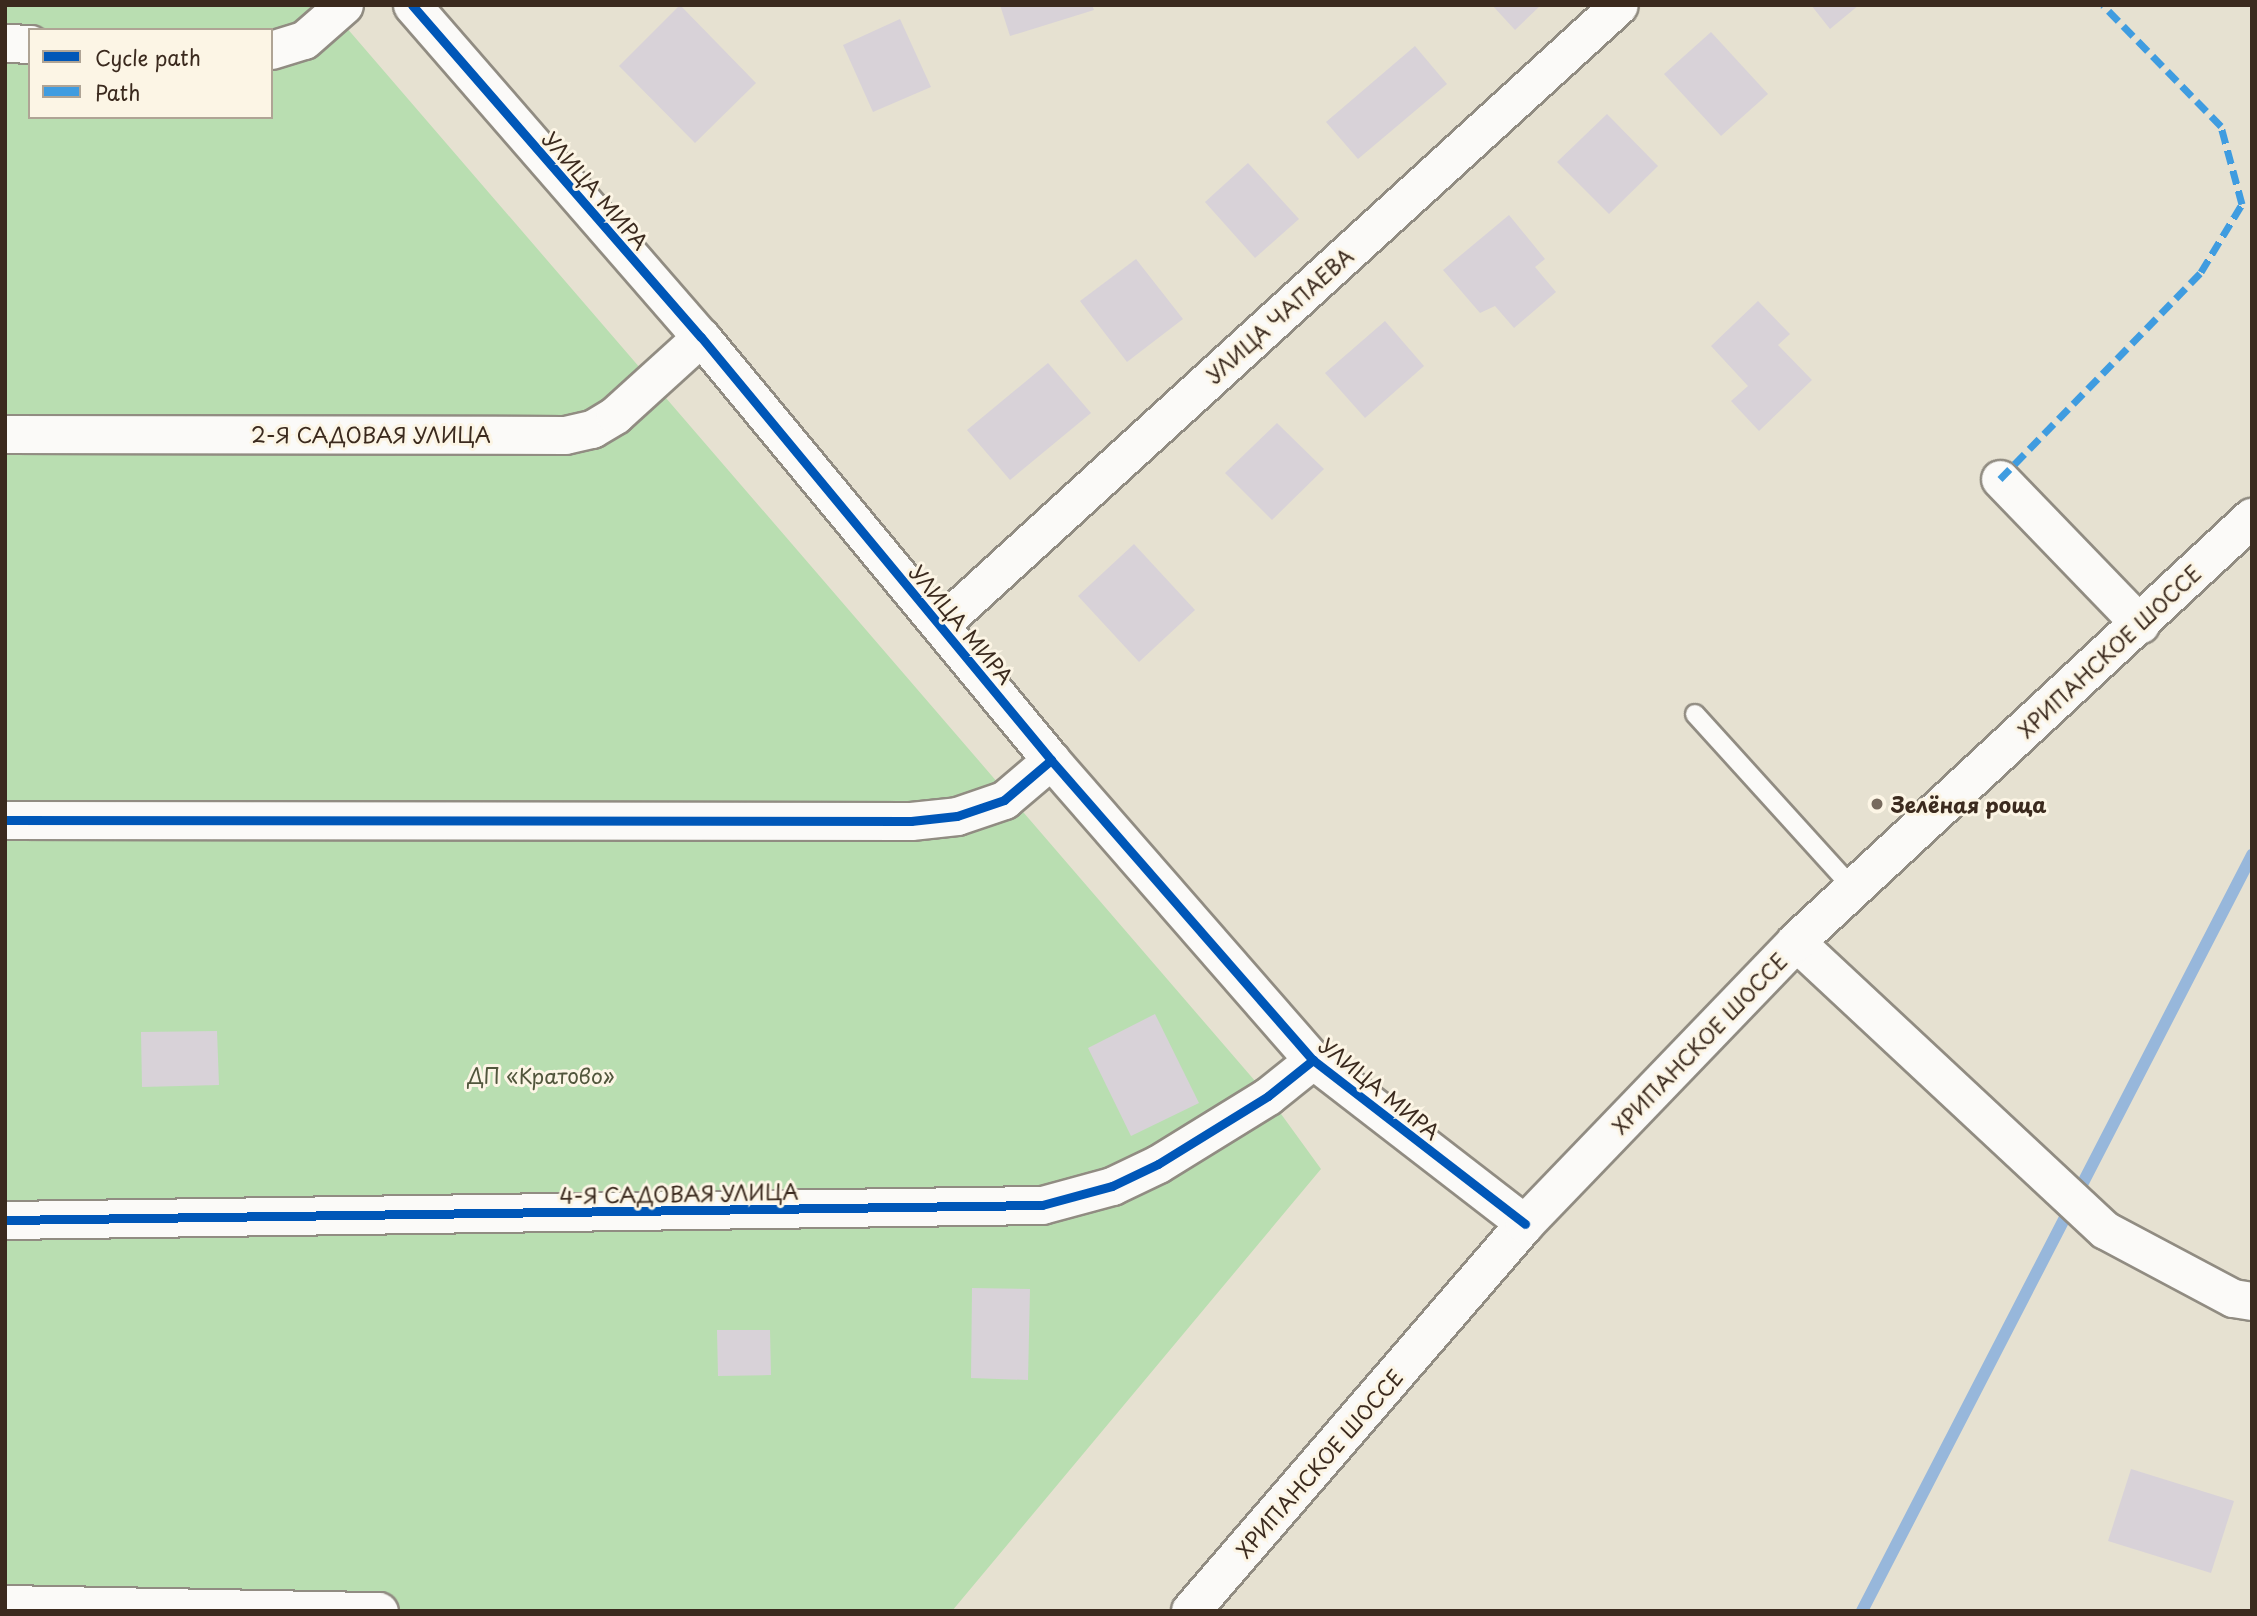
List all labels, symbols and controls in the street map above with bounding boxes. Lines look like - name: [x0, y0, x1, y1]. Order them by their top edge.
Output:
- legend: [28, 28, 273, 119]
- text: Cycle path: [95, 41, 201, 73]
- text: Path: [95, 76, 140, 108]
- street label: УЛИЦА МИРА: [538, 126, 654, 254]
- street label: УЛИЦА ЧАПАЕВА: [1199, 242, 1359, 388]
- street label: 2-Я САДОВАЯ УЛИЦА: [251, 421, 491, 447]
- street label: УЛИЦА МИРА: [905, 559, 1019, 689]
- street label: ХРИПАНСКОЕ ШОССЕ: [2012, 559, 2206, 743]
- place label: Зелёная роща: [1891, 791, 2047, 817]
- marker: Зелёная роща: [1869, 796, 1885, 812]
- street label: ХРИПАНСКОЕ ШОССЕ: [1606, 947, 1792, 1139]
- street label: УЛИЦА МИРА: [1314, 1031, 1446, 1145]
- park label: ДП «Кратово»: [467, 1062, 615, 1088]
- street label: 4-Я САДОВАЯ УЛИЦА: [559, 1178, 799, 1208]
- street label: ХРИПАНСКОЕ ШОССЕ: [1230, 1363, 1408, 1563]

